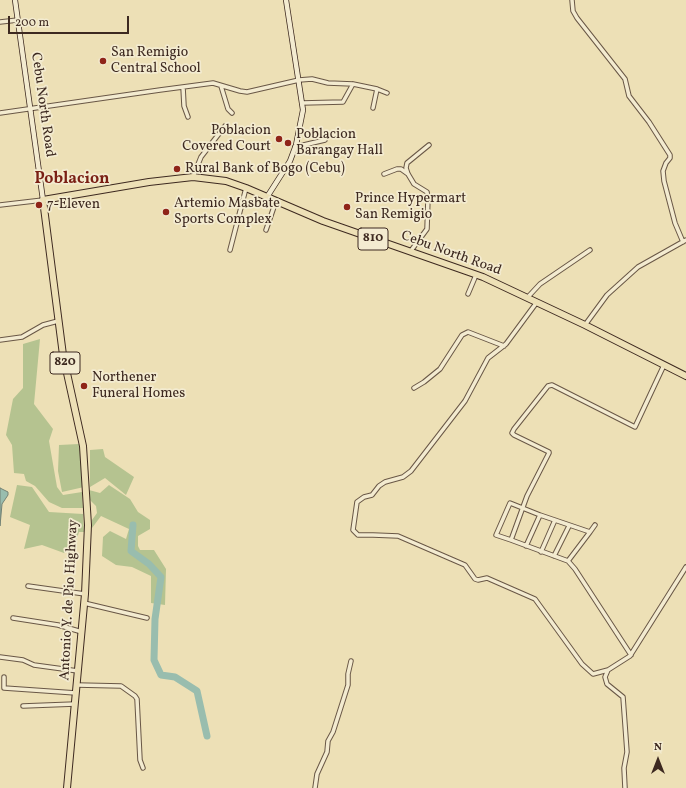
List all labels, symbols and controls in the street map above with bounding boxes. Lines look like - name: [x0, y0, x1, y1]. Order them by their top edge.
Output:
- scale bar: [10, 8, 131, 34]
- text: 200 m: [15, 15, 49, 31]
- place label: San Remigio Central School: [111, 45, 201, 78]
- street label: Cebu North Road: [26, 52, 58, 158]
- marker: San Remigio Central School: [98, 56, 108, 66]
- place label: Poblacion Covered Court: [182, 123, 271, 156]
- place label: Poblacion Barangay Hall: [296, 127, 383, 160]
- marker: Poblacion Covered Court: [274, 134, 284, 144]
- marker: Poblacion Barangay Hall: [283, 138, 293, 148]
- place label: Rural Bank of Bogo (Cebu): [185, 161, 345, 177]
- marker: Rural Bank of Bogo (Cebu): [172, 164, 182, 174]
- district label: Poblacion: [34, 170, 110, 190]
- place label: Prince Hypermart San Remigio: [355, 191, 466, 224]
- place label: Artemio Masbate Sports Complex: [174, 196, 280, 228]
- place label: 7-Eleven: [47, 197, 100, 213]
- marker: 7-Eleven: [34, 200, 44, 210]
- marker: Prince Hypermart San Remigio: [342, 202, 352, 212]
- marker: Artemio Masbate Sports Complex: [161, 207, 171, 217]
- road number: 810: [358, 228, 388, 250]
- street label: Cebu North Road: [399, 228, 503, 280]
- road number: 820: [50, 352, 80, 374]
- place label: Northener Funeral Homes: [92, 370, 185, 402]
- marker: Northener Funeral Homes: [79, 381, 89, 391]
- street label: Antonio Y. de Pio Highway: [57, 519, 83, 681]
- north arrow: [638, 740, 678, 780]
- text: N: [654, 740, 662, 755]

